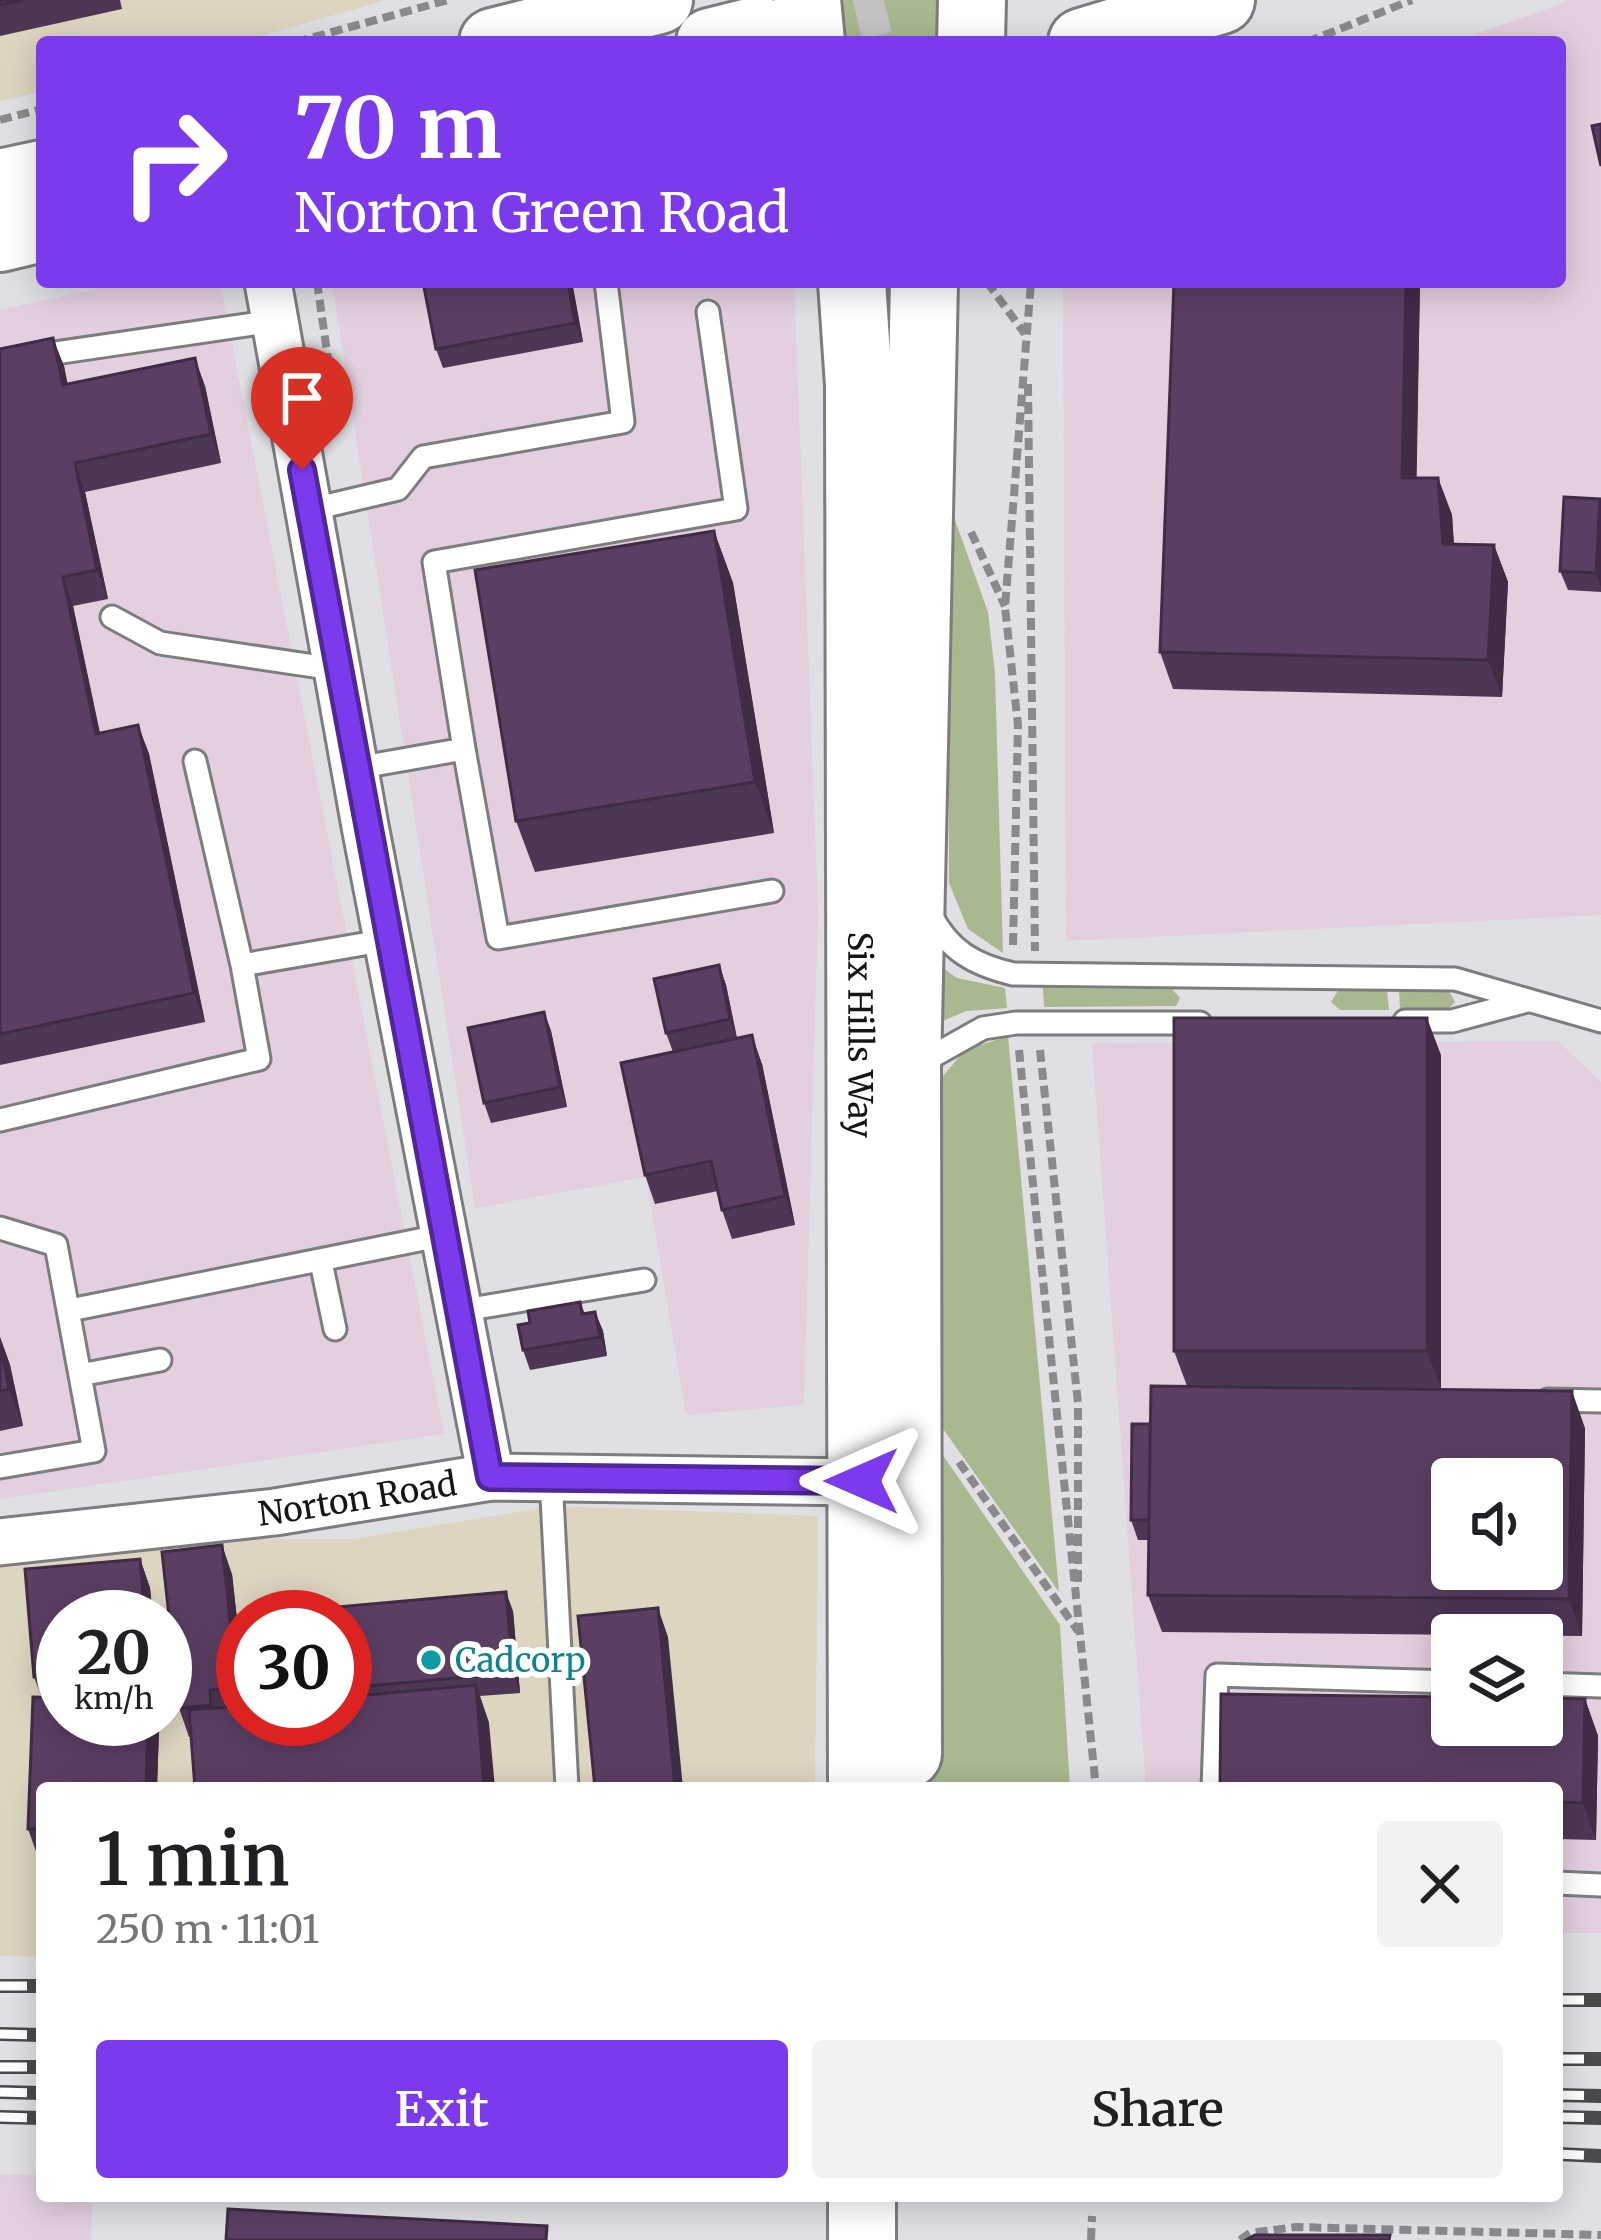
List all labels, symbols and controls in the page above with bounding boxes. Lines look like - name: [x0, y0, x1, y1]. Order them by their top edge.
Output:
- text: 70 m: [294, 75, 502, 181]
- icon: right: [96, 84, 252, 240]
- text: Norton Green Road: [294, 179, 789, 247]
- pin: [251, 347, 353, 470]
- icon: arrive: [269, 365, 335, 431]
- street label: Six Hills Way: [840, 931, 881, 1139]
- position arrow: [799, 1418, 925, 1544]
- map controls: [1431, 1458, 1563, 1746]
- button: sound: [1431, 1458, 1563, 1590]
- street label: Norton Road: [256, 1462, 460, 1534]
- speed limit sign: 30: [216, 1590, 372, 1746]
- button: layers: [1431, 1614, 1563, 1746]
- text: 20: [77, 1615, 151, 1690]
- place label: Cadcorp: [455, 1640, 586, 1681]
- marker: Cadcorp: [418, 1647, 444, 1673]
- text: km/h: [74, 1679, 154, 1717]
- text: 1 min: [96, 1814, 290, 1905]
- button: close: [1377, 1821, 1503, 1947]
- text: 250 m · 11:01: [96, 1905, 319, 1954]
- button: Exit: [96, 2040, 788, 2178]
- button: Share: [812, 2040, 1503, 2178]

